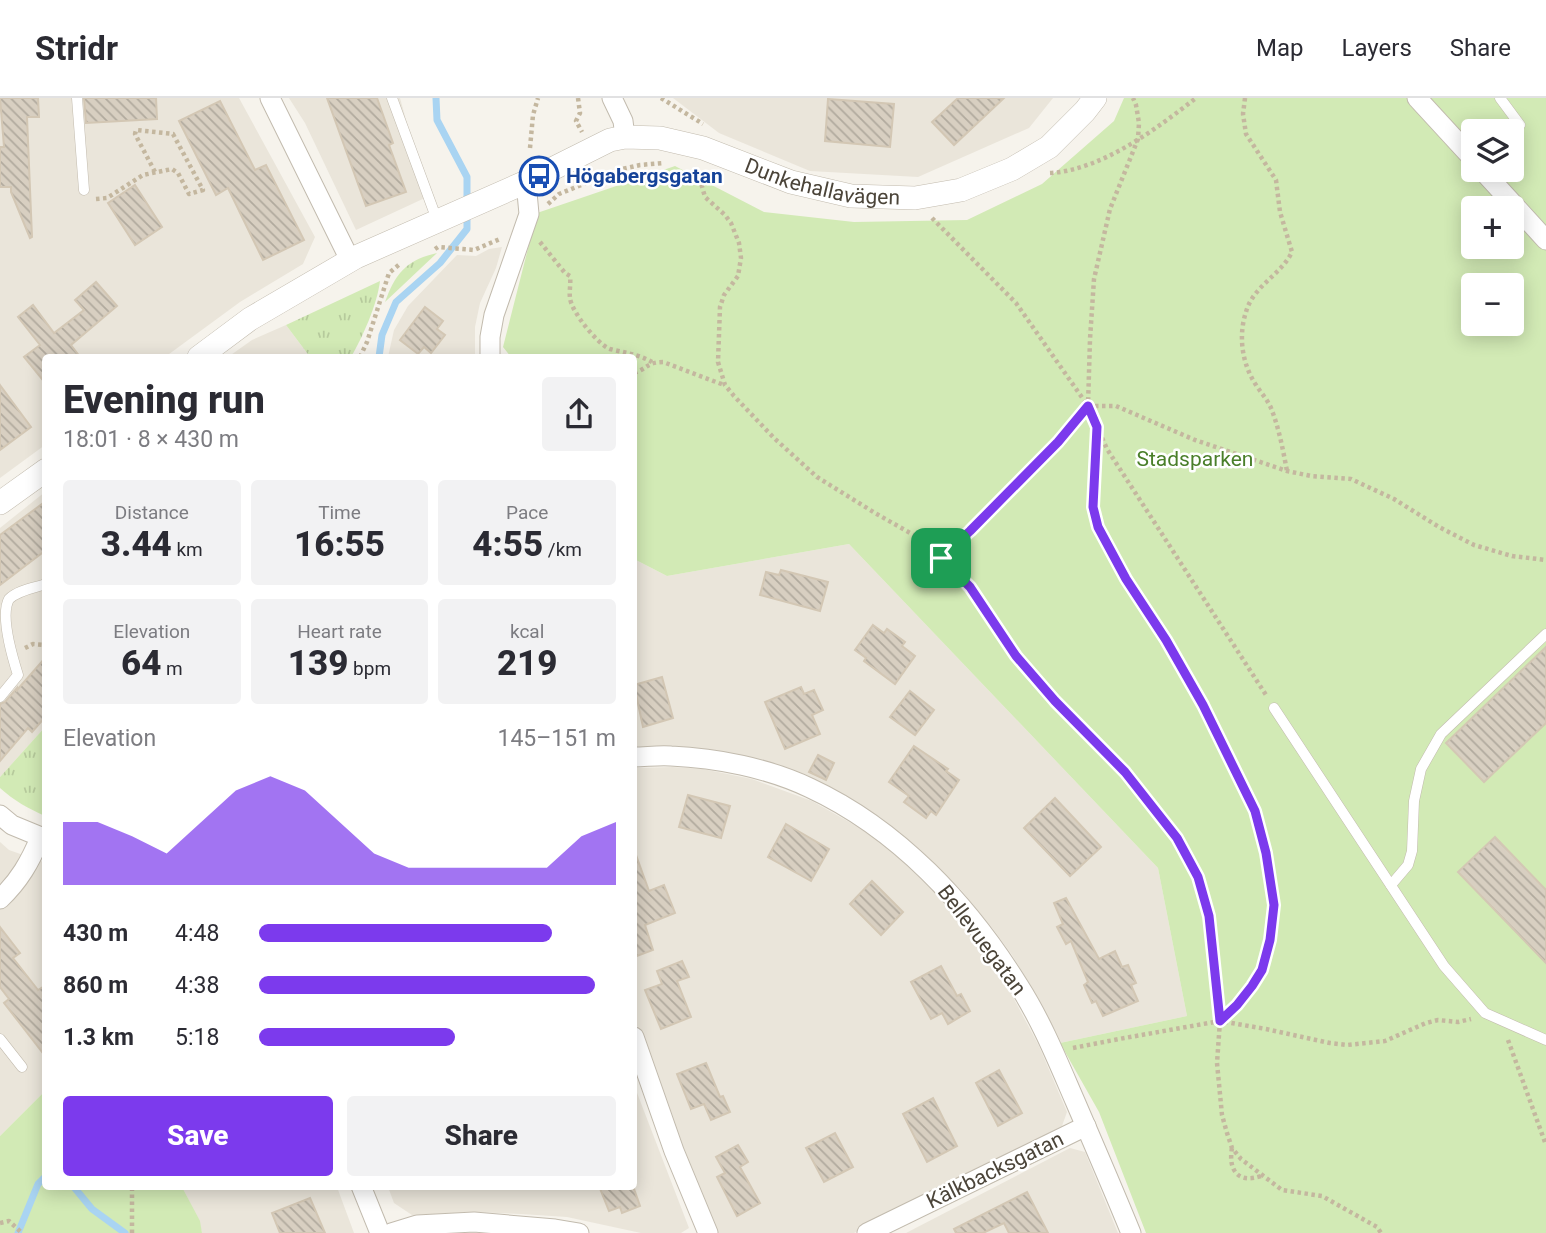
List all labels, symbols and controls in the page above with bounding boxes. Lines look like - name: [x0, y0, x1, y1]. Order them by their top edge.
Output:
- text: Stridr: [35, 29, 118, 68]
- text: Map: [1256, 34, 1304, 62]
- text: Layers: [1342, 34, 1412, 62]
- text: Share: [1450, 34, 1511, 62]
- map controls: [1461, 119, 1524, 336]
- button: layers: [1461, 119, 1524, 182]
- street label: Dunkehallavägen: [741, 153, 900, 210]
- bus stop icon: Högabergsgatan: [518, 155, 560, 197]
- place label: Högabergsgatan: [566, 164, 723, 188]
- button: +: [1461, 196, 1524, 259]
- button: −: [1461, 273, 1524, 336]
- button: share: [542, 377, 616, 451]
- text: Evening run: [63, 378, 265, 422]
- text: 18:01 · 8 × 430 m: [63, 426, 239, 453]
- park label: Stadsparken: [1137, 447, 1253, 471]
- text: Distance: [115, 501, 189, 524]
- text: Time: [318, 501, 361, 524]
- text: Pace: [506, 501, 548, 524]
- text: 3.44: [101, 524, 172, 565]
- text: 16:55: [294, 524, 385, 565]
- text: 4:55: [472, 524, 543, 565]
- pin: [911, 528, 971, 588]
- text: km: [172, 538, 203, 561]
- text: /km: [543, 538, 582, 561]
- icon: arrive: [922, 539, 960, 577]
- text: Elevation: [113, 620, 190, 643]
- text: Heart rate: [297, 620, 382, 643]
- text: kcal: [510, 620, 544, 643]
- text: 64: [121, 643, 161, 684]
- text: 139: [288, 643, 348, 684]
- text: 219: [497, 643, 557, 684]
- text: m: [161, 657, 183, 680]
- text: bpm: [348, 657, 391, 680]
- text: Elevation: [63, 725, 156, 752]
- text: 145–151 m: [497, 725, 616, 752]
- street label: Bellevuegatan: [933, 880, 1031, 1000]
- text: 430 m: [63, 920, 128, 947]
- text: 4:48: [175, 920, 219, 947]
- text: 860 m: [63, 972, 128, 999]
- text: 4:38: [175, 972, 219, 999]
- text: 1.3 km: [63, 1024, 134, 1051]
- text: 5:18: [175, 1024, 219, 1051]
- button: Save: [63, 1096, 333, 1176]
- button: Share: [347, 1096, 616, 1176]
- street label: Kälkbacksgatan: [923, 1127, 1067, 1213]

